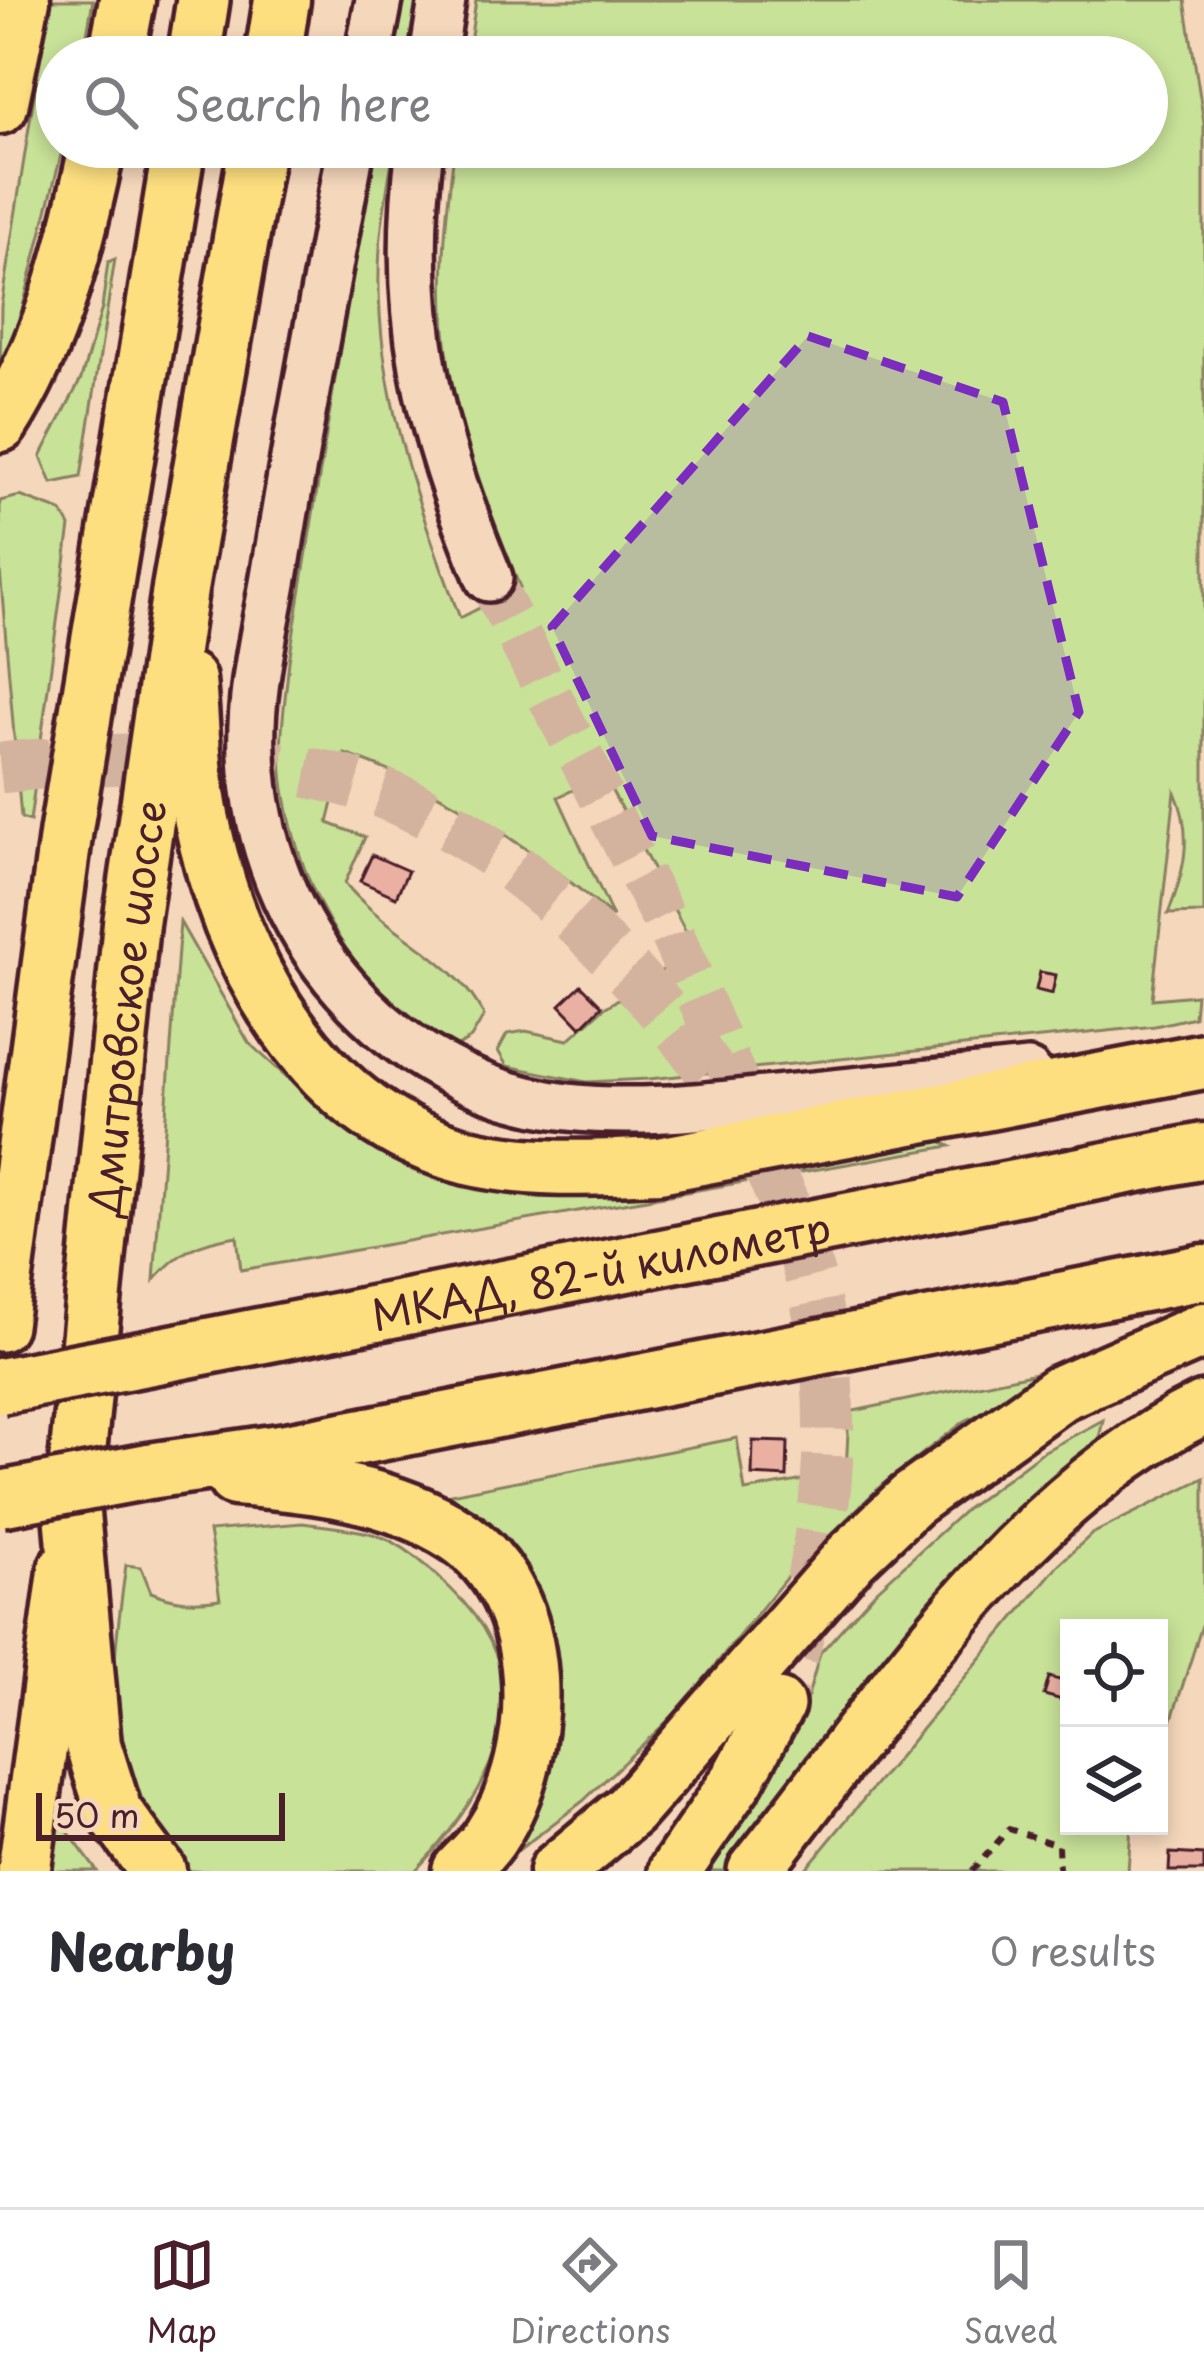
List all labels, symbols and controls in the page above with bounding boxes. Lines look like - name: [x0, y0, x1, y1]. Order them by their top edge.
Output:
- search box: [36, 36, 1168, 168]
- text: Search here: [174, 68, 431, 136]
- icon: search: [78, 69, 144, 135]
- street label: Дмитровское шоссе: [70, 795, 180, 1221]
- street label: МКАД, 82-й километр: [366, 1193, 836, 1345]
- map controls: [1060, 1619, 1168, 1835]
- button: locate: [1060, 1619, 1168, 1727]
- button: layers: [1060, 1727, 1168, 1835]
- scale bar: [36, 1787, 285, 1840]
- text: 50 m: [54, 1789, 140, 1839]
- text: Nearby: [48, 1911, 235, 1988]
- text: 0 results: [990, 1920, 1156, 1979]
- tab: Map: [147, 2232, 217, 2354]
- tab: Directions: [510, 2232, 671, 2354]
- tab: Saved: [964, 2232, 1057, 2354]

